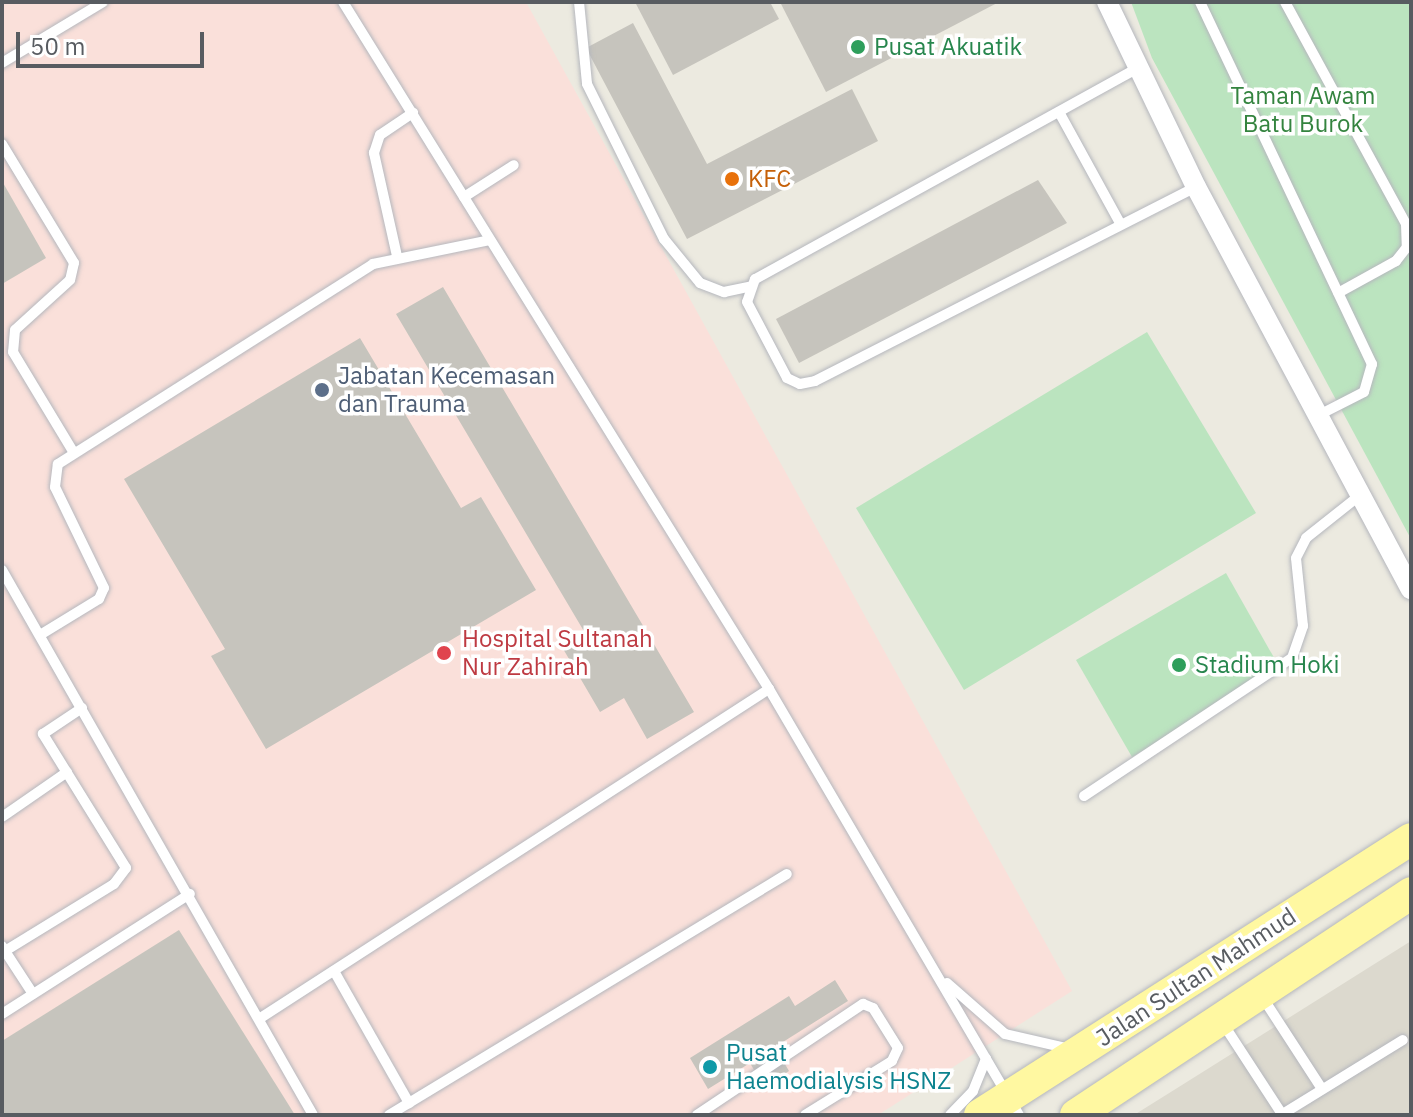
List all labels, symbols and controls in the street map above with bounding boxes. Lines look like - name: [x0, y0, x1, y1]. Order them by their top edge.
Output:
- scale bar: [20, 16, 208, 66]
- text: 50 m: [30, 30, 85, 62]
- place label: Pusat Akuatik: [874, 33, 1022, 61]
- marker: Pusat Akuatik: [849, 38, 867, 56]
- park label: Taman Awam Batu Burok: [1230, 82, 1376, 138]
- place label: KFC: [748, 165, 791, 193]
- marker: KFC: [723, 170, 741, 188]
- place label: Jabatan Kecemasan dan Trauma: [338, 362, 555, 418]
- marker: Jabatan Kecemasan dan Trauma: [313, 381, 331, 399]
- place label: Hospital Sultanah Nur Zahirah: [462, 625, 653, 681]
- marker: Hospital Sultanah Nur Zahirah: [433, 642, 455, 664]
- place label: Stadium Hoki: [1195, 651, 1339, 679]
- marker: Stadium Hoki: [1170, 656, 1188, 674]
- street label: Jalan Sultan Mahmud: [1091, 902, 1301, 1052]
- place label: Pusat Haemodialysis HSNZ: [726, 1039, 951, 1095]
- marker: Pusat Haemodialysis HSNZ: [701, 1058, 719, 1076]

